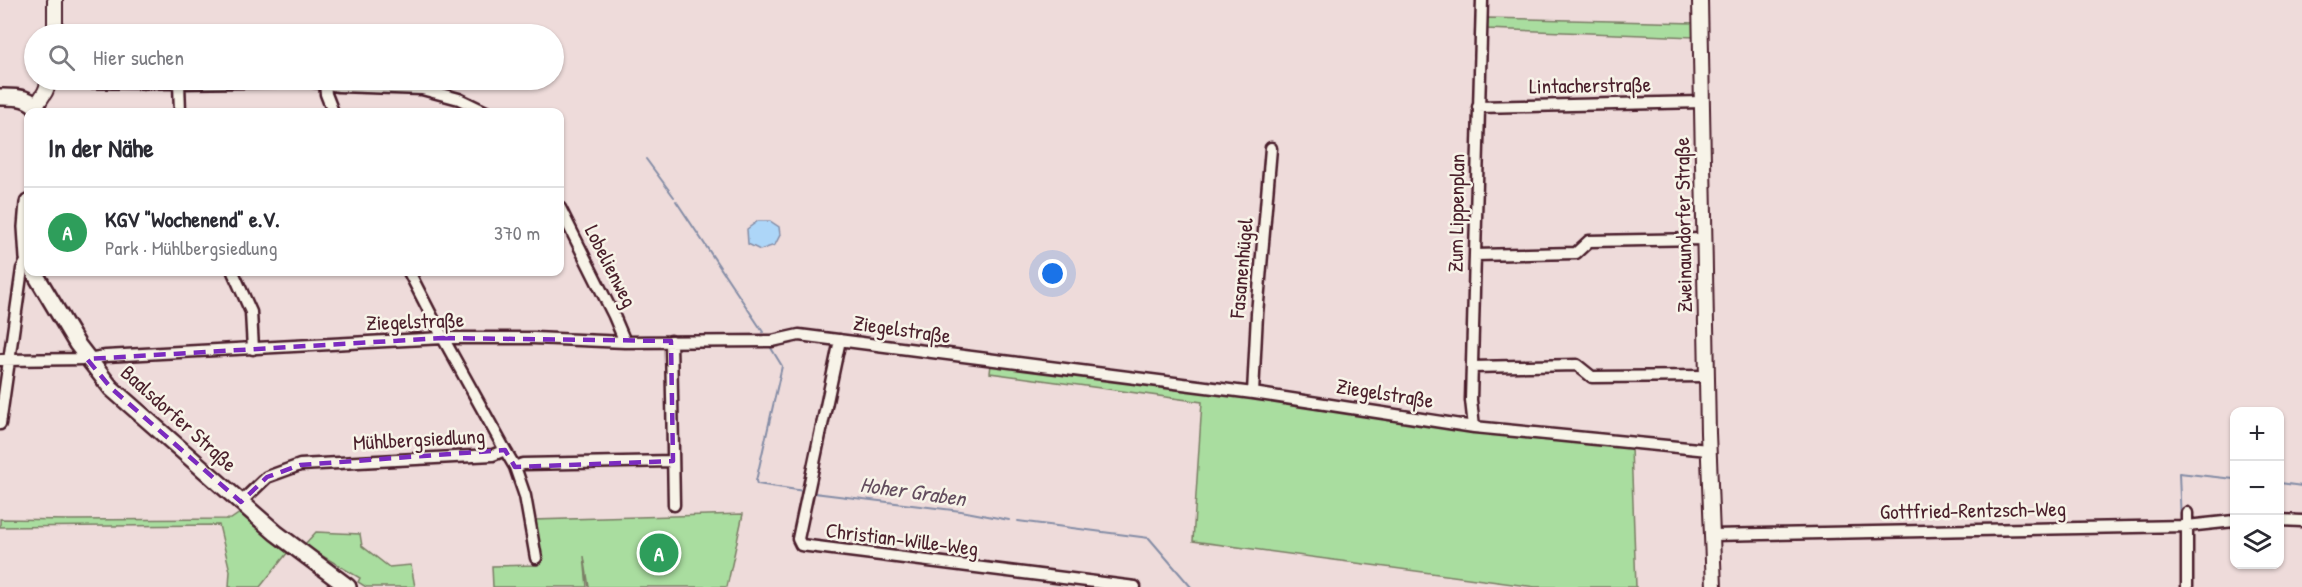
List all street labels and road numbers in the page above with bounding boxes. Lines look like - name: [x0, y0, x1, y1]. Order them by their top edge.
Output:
- street label: Lintacherstraße: [1529, 69, 1651, 101]
- street label: Zweinaundorfer Straße: [1667, 137, 1699, 313]
- street label: Zum Lippenplan: [1440, 153, 1472, 273]
- street label: Fasanenhügel: [1222, 216, 1260, 320]
- street label: Lobelienweg: [578, 220, 644, 312]
- street label: Ziegelstraße: [365, 305, 465, 337]
- street label: Ziegelstraße: [851, 308, 953, 350]
- street label: Baalsdorfer Straße: [115, 358, 243, 478]
- street label: Ziegelstraße: [1334, 371, 1436, 415]
- street label: Mühlbergsiedlung: [352, 421, 486, 457]
- street label: Gottfried-Rentzsch-Weg: [1880, 494, 2066, 526]
- street label: Christian-Wille-Weg: [824, 515, 980, 563]

